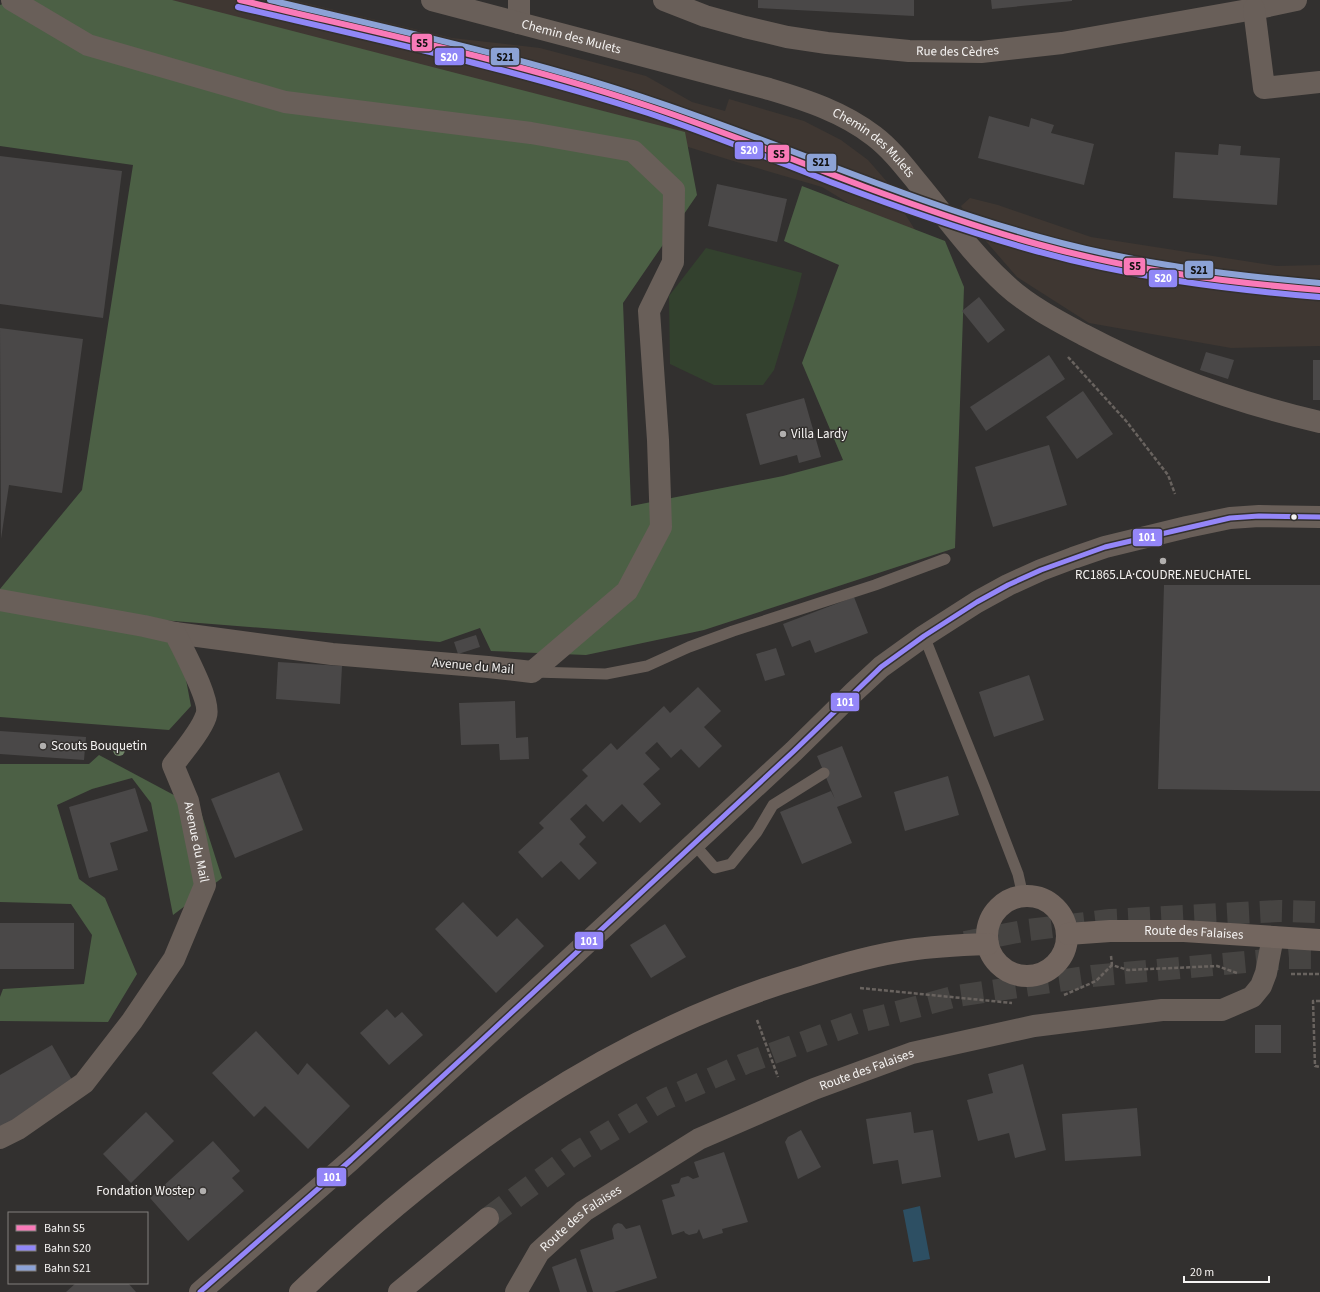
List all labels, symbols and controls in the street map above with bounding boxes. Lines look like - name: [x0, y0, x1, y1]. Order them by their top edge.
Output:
- street label: Chemin des Mulets: [519, 15, 624, 59]
- line badge: S5: [411, 33, 433, 52]
- text: S5: [416, 36, 428, 51]
- street label: Rue des Cèdres: [916, 41, 1000, 61]
- line badge: S20: [434, 47, 465, 66]
- line badge: S21: [490, 47, 520, 66]
- text: S20: [440, 50, 458, 65]
- text: S21: [496, 50, 514, 65]
- street label: Chemin des Mulets: [829, 104, 919, 182]
- line badge: S20: [734, 141, 764, 160]
- text: S20: [740, 143, 758, 158]
- line badge: S5: [767, 144, 790, 163]
- text: S5: [773, 147, 785, 162]
- line badge: S21: [806, 153, 837, 172]
- text: S21: [812, 155, 830, 170]
- line badge: S5: [1123, 257, 1146, 276]
- text: S5: [1129, 259, 1141, 274]
- line badge: S21: [1184, 260, 1214, 279]
- text: S21: [1190, 263, 1208, 278]
- line badge: S20: [1148, 269, 1178, 288]
- text: S20: [1154, 271, 1172, 286]
- place label: Villa Lardy: [791, 425, 847, 443]
- marker: Villa Lardy: [778, 429, 788, 439]
- unlabelled marker: [1289, 512, 1299, 522]
- line badge: 101: [1132, 528, 1163, 547]
- text: 101: [1138, 530, 1156, 545]
- marker: RC1865.LA·COUDRE.NEUCHATEL: [1158, 556, 1168, 566]
- place label: RC1865.LA·COUDRE.NEUCHATEL: [1075, 566, 1251, 584]
- street label: Avenue du Mail: [431, 653, 515, 679]
- line badge: 101: [830, 692, 860, 712]
- text: 101: [836, 695, 854, 710]
- place label: Scouts Bouquetin: [51, 737, 147, 755]
- marker: Scouts Bouquetin: [38, 741, 48, 751]
- street label: Avenue du Mail: [179, 800, 213, 884]
- street label: Route des Falaises: [1144, 922, 1245, 944]
- line badge: 101: [574, 931, 604, 950]
- text: 101: [580, 934, 598, 949]
- street label: Route des Falaises: [817, 1044, 917, 1095]
- line badge: 101: [316, 1167, 347, 1187]
- text: 101: [323, 1170, 341, 1185]
- street label: Route des Falaises: [536, 1180, 625, 1256]
- place label: Fondation Wostep: [96, 1182, 195, 1200]
- marker: Fondation Wostep: [198, 1186, 208, 1196]
- legend: [8, 1212, 148, 1284]
- text: Bahn S5: [44, 1220, 85, 1237]
- text: Bahn S20: [44, 1240, 91, 1257]
- scale bar: [1184, 1258, 1269, 1284]
- text: Bahn S21: [44, 1260, 91, 1277]
- text: 20 m: [1190, 1264, 1214, 1281]

